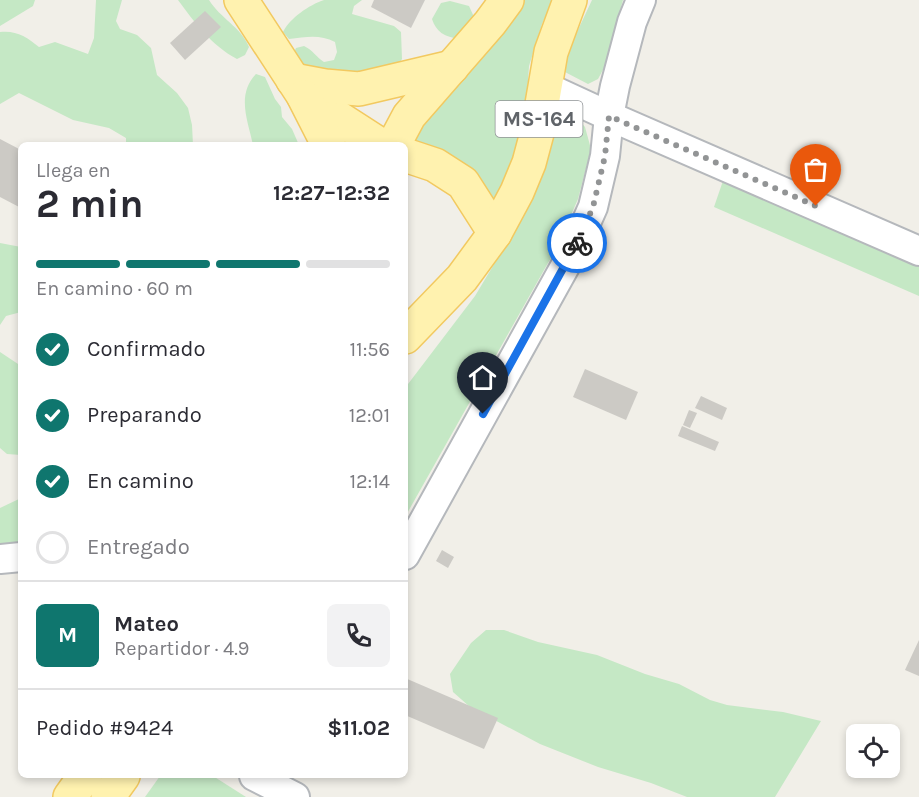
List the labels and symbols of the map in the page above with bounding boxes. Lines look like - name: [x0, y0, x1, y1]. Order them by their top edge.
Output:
- road number: MS-164: [496, 101, 582, 137]
- pin: [790, 144, 841, 206]
- courier: [547, 213, 607, 273]
- pin: [457, 352, 508, 414]

